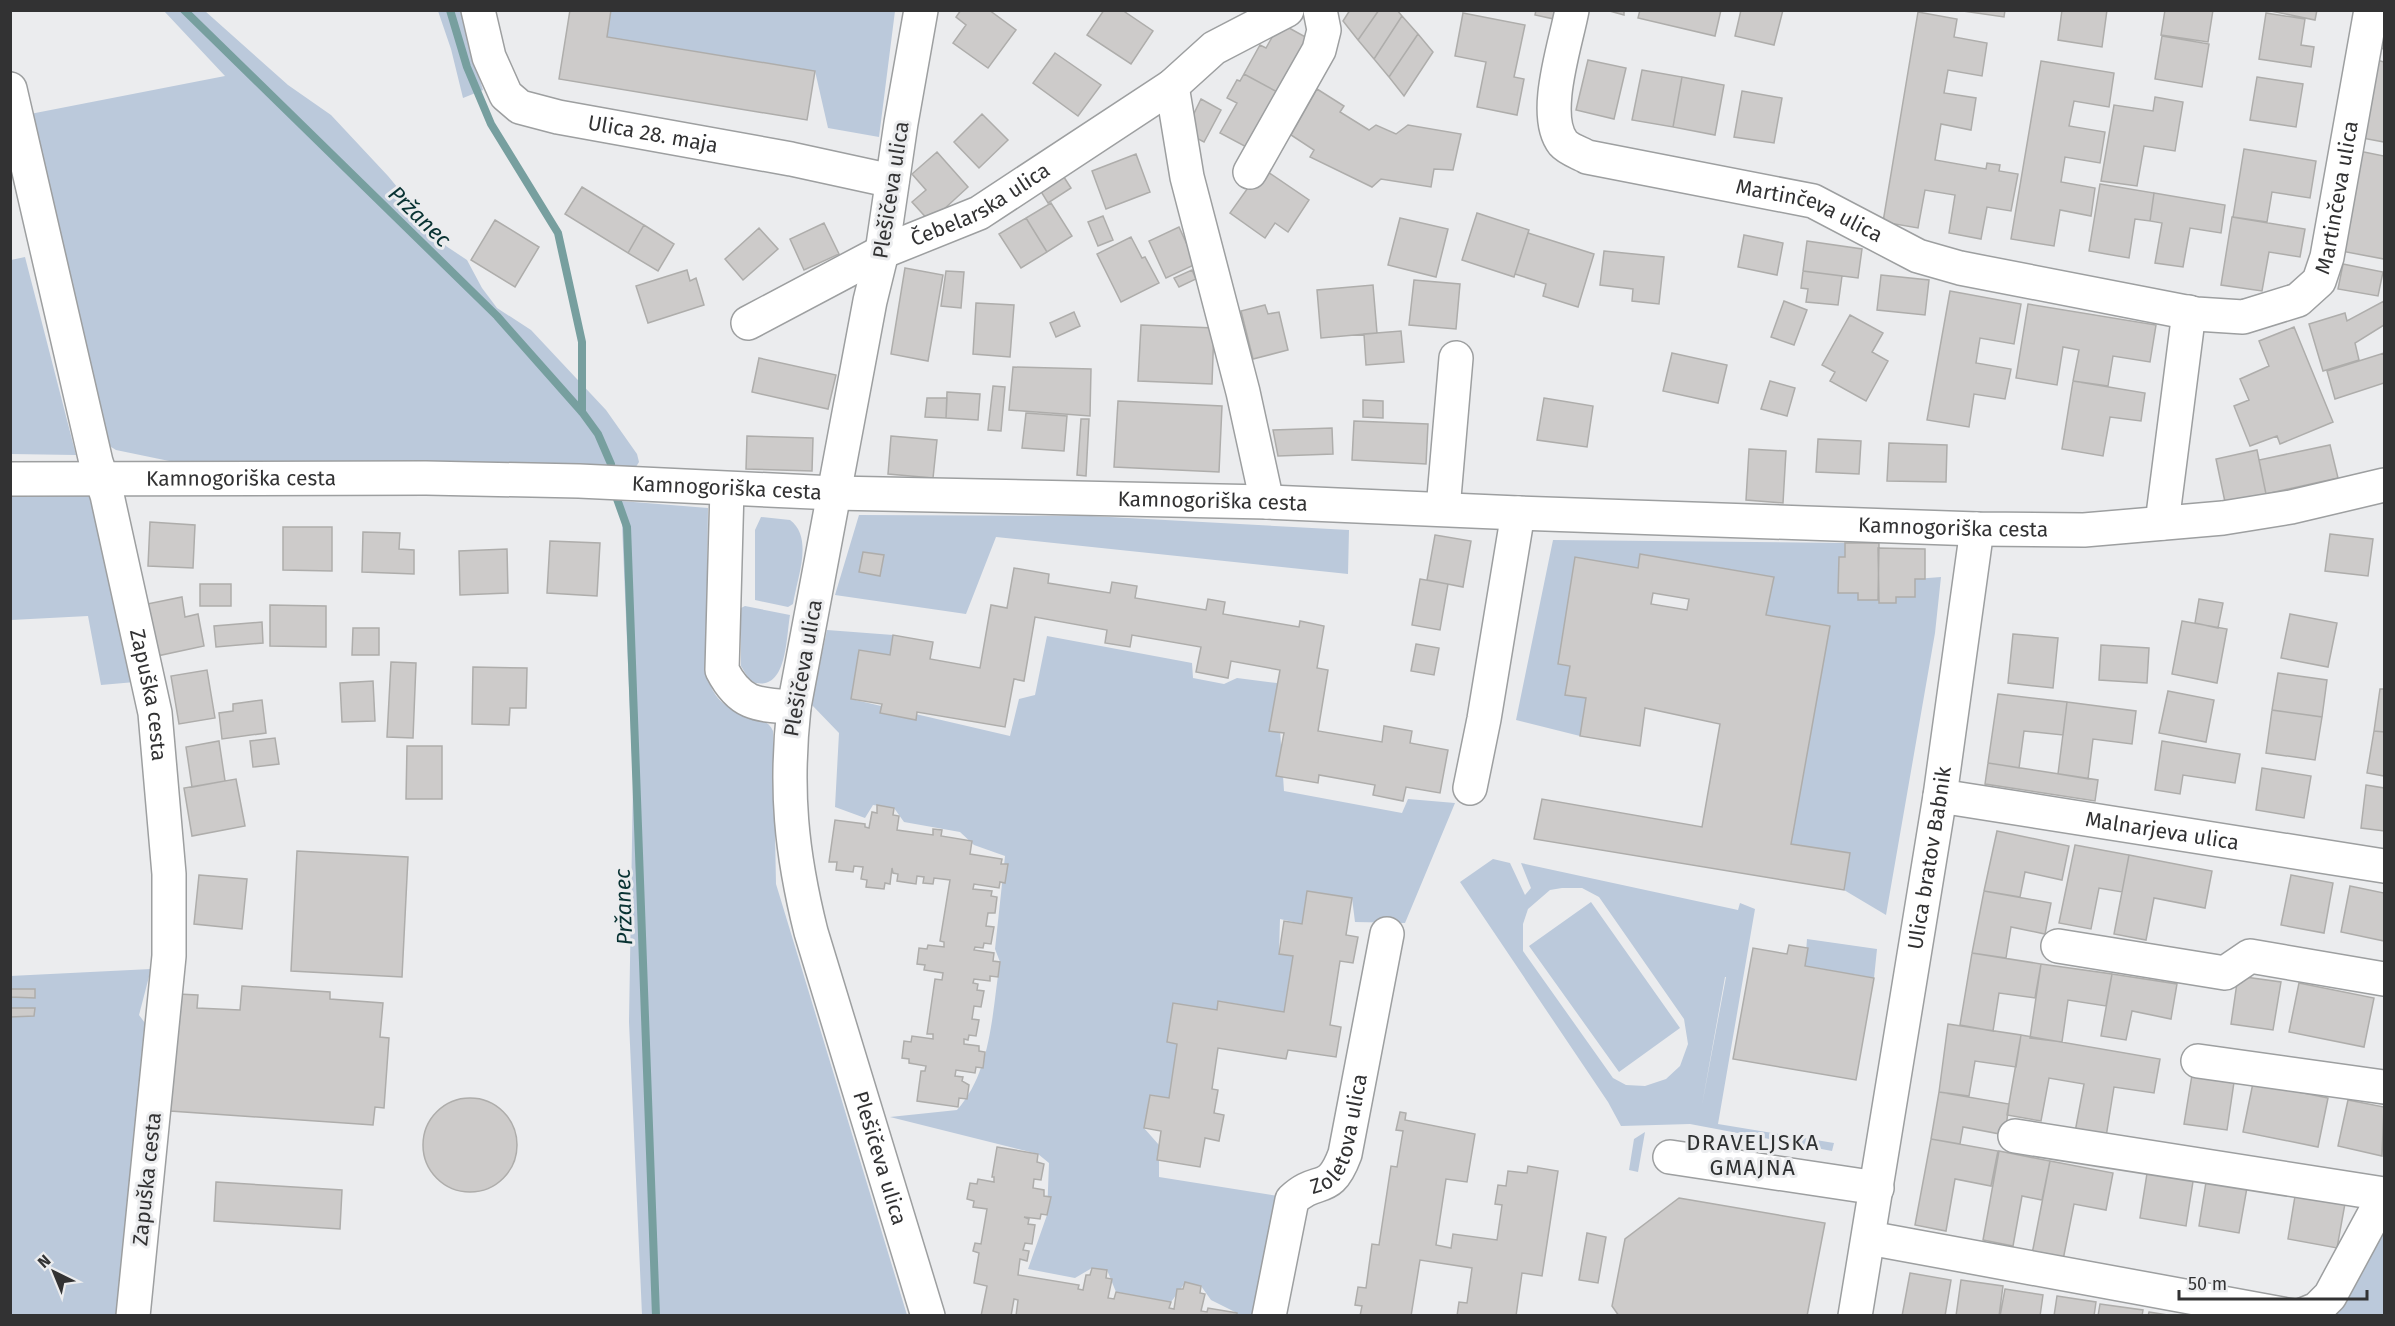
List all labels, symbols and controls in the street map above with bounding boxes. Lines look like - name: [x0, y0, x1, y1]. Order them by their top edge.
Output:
- street label: Ulica 28. maja: [586, 110, 720, 159]
- street label: Plešičeva ulica: [867, 119, 915, 261]
- street label: Martinčeva ulica: [2309, 119, 2364, 278]
- street label: Čebelarska ulica: [907, 157, 1055, 252]
- street label: Martinčeva ulica: [1734, 173, 1887, 248]
- water label: Pržanec: [383, 180, 457, 253]
- street label: Kamnogoriška cesta: [146, 465, 336, 492]
- street label: Kamnogoriška cesta: [631, 470, 822, 505]
- street label: Kamnogoriška cesta: [1117, 486, 1308, 517]
- street label: Kamnogoriška cesta: [1858, 512, 2048, 543]
- street label: Plešičeva ulica: [778, 597, 828, 739]
- street label: Zapuška cesta: [124, 626, 172, 762]
- street label: Ulica bratov Babnik: [1902, 765, 1957, 952]
- street label: Malnarjeva ulica: [2084, 806, 2241, 856]
- water label: Pržanec: [609, 868, 638, 946]
- street label: Zoletova ulica: [1307, 1072, 1373, 1200]
- street label: Plešičeva ulica: [847, 1088, 913, 1228]
- street label: Zapuška cesta: [127, 1111, 167, 1247]
- district label: DRAVELJSKA GMAJNA: [1686, 1129, 1820, 1181]
- north arrow: [24, 1242, 84, 1302]
- text: N: [34, 1251, 54, 1272]
- scale bar: [2179, 1263, 2366, 1301]
- text: 50 m: [2188, 1273, 2227, 1295]

